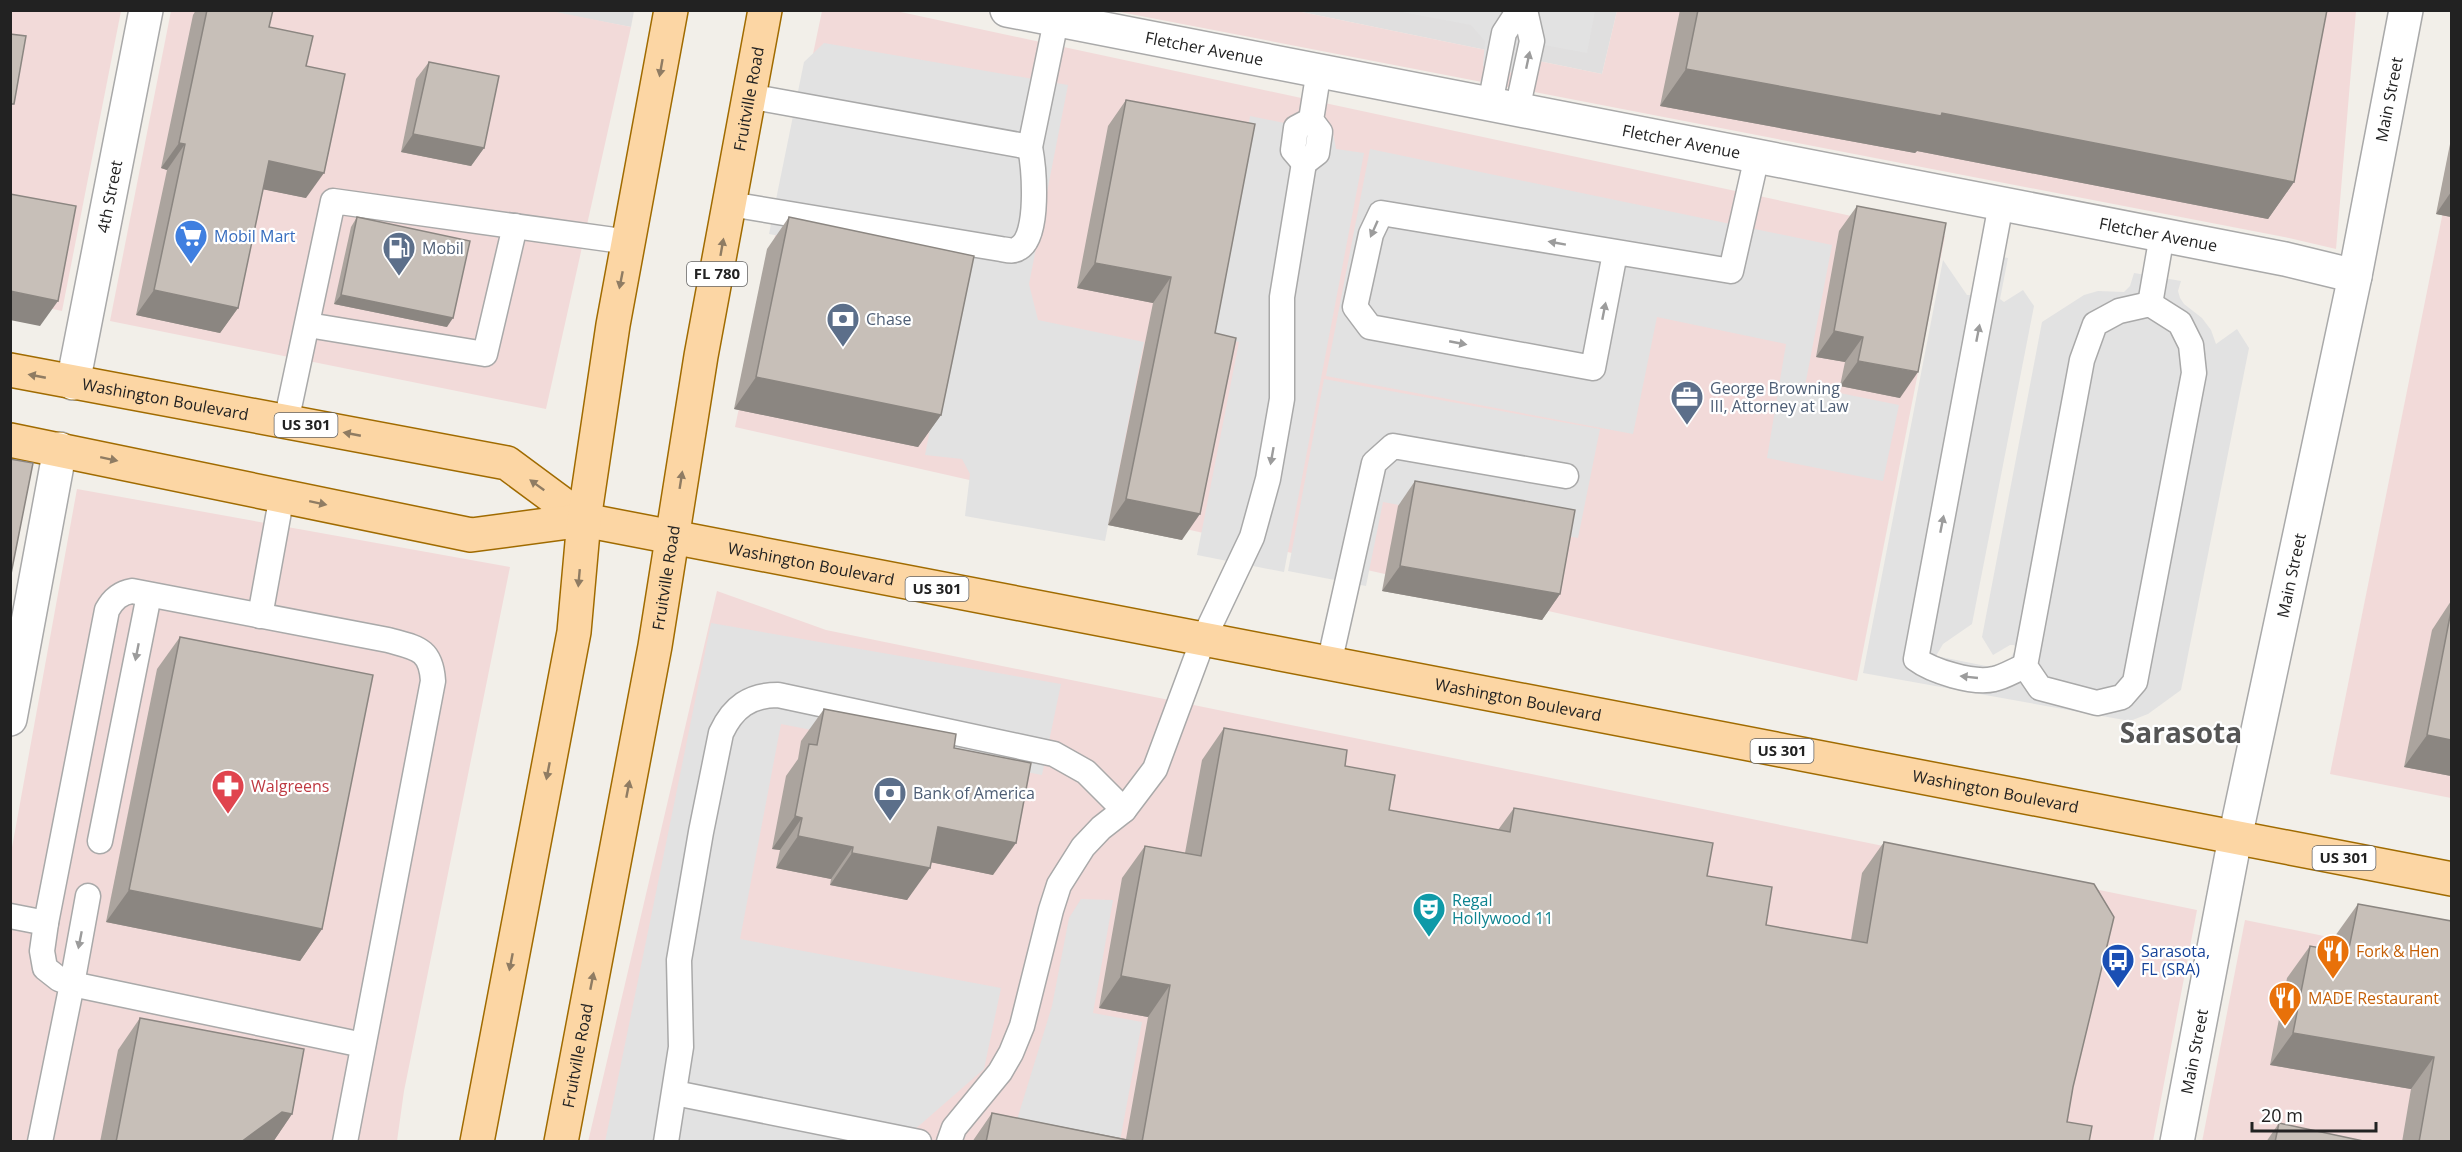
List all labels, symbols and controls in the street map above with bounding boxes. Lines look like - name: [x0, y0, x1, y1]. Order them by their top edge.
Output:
- street label: Fletcher Avenue: [1143, 26, 1265, 71]
- street label: Fruitville Road: [728, 45, 769, 153]
- one-way arrow: [1523, 51, 1533, 69]
- street label: Main Street: [2370, 55, 2408, 144]
- one-way arrow: [656, 59, 665, 78]
- street label: Fletcher Avenue: [1620, 119, 1742, 164]
- street label: 4th Street: [92, 158, 127, 235]
- street label: Fletcher Avenue: [2097, 212, 2219, 257]
- supermarket icon: Mobil Mart: [173, 218, 209, 265]
- one-way arrow: [1369, 220, 1379, 238]
- place label: Mobil Mart: [214, 225, 296, 247]
- fuel station icon: Mobil: [381, 230, 417, 277]
- place label: Mobil: [422, 237, 464, 259]
- one-way arrow: [718, 237, 727, 256]
- one-way arrow: [1547, 238, 1566, 247]
- road number: FL 780: [687, 262, 747, 286]
- one-way arrow: [616, 271, 625, 290]
- bank icon: Chase: [825, 301, 861, 348]
- one-way arrow: [1600, 301, 1609, 320]
- place label: Chase: [866, 308, 911, 330]
- one-way arrow: [1974, 323, 1983, 342]
- one-way arrow: [1449, 339, 1468, 348]
- one-way arrow: [27, 371, 46, 380]
- street label: Washington Boulevard: [80, 373, 250, 425]
- place label: George Browning III, Attorney at Law: [1710, 377, 1849, 417]
- office icon: George Browning III, Attorney at Law: [1669, 379, 1705, 426]
- road number: US 301: [274, 413, 338, 437]
- one-way arrow: [343, 429, 362, 438]
- one-way arrow: [1267, 447, 1276, 466]
- one-way arrow: [100, 455, 118, 465]
- one-way arrow: [676, 471, 685, 490]
- one-way arrow: [530, 480, 545, 492]
- one-way arrow: [309, 499, 328, 508]
- one-way arrow: [1938, 515, 1947, 534]
- street label: Fruitville Road: [647, 524, 685, 632]
- street label: Main Street: [2271, 531, 2311, 620]
- street label: Washington Boulevard: [726, 537, 896, 590]
- one-way arrow: [574, 569, 584, 588]
- road number: US 301: [906, 577, 968, 601]
- one-way arrow: [132, 643, 142, 661]
- street label: Washington Boulevard: [1433, 673, 1603, 726]
- one-way arrow: [1960, 673, 1979, 682]
- district label: Sarasota: [2120, 713, 2242, 751]
- road number: US 301: [1750, 739, 1814, 763]
- one-way arrow: [543, 761, 552, 780]
- street label: Washington Boulevard: [1910, 765, 2081, 818]
- pharmacy icon: Walgreens: [210, 768, 246, 815]
- place label: Walgreens: [251, 775, 329, 797]
- bank icon: Bank of America: [872, 775, 908, 822]
- one-way arrow: [624, 780, 633, 799]
- place label: Bank of America: [913, 782, 1035, 804]
- road number: US 301: [2312, 846, 2376, 870]
- place label: Regal Hollywood 11: [1452, 889, 1553, 929]
- theatre icon: Regal Hollywood 11: [1411, 891, 1447, 938]
- one-way arrow: [75, 931, 84, 950]
- restaurant icon: Fork & Hen: [2315, 933, 2351, 980]
- place label: Sarasota, FL (SRA): [2141, 940, 2210, 980]
- place label: Fork & Hen: [2356, 940, 2439, 962]
- bus stop icon: Sarasota, FL (SRA): [2100, 942, 2136, 989]
- one-way arrow: [506, 953, 515, 972]
- one-way arrow: [587, 971, 596, 990]
- restaurant icon: MADE Restaurant: [2267, 980, 2303, 1027]
- place label: MADE Restaurant: [2308, 987, 2439, 1009]
- street label: Fruitville Road: [557, 1001, 598, 1110]
- street label: Main Street: [2175, 1007, 2213, 1096]
- scale bar: [2252, 1095, 2376, 1133]
- text: 20 m: [2261, 1103, 2303, 1127]

